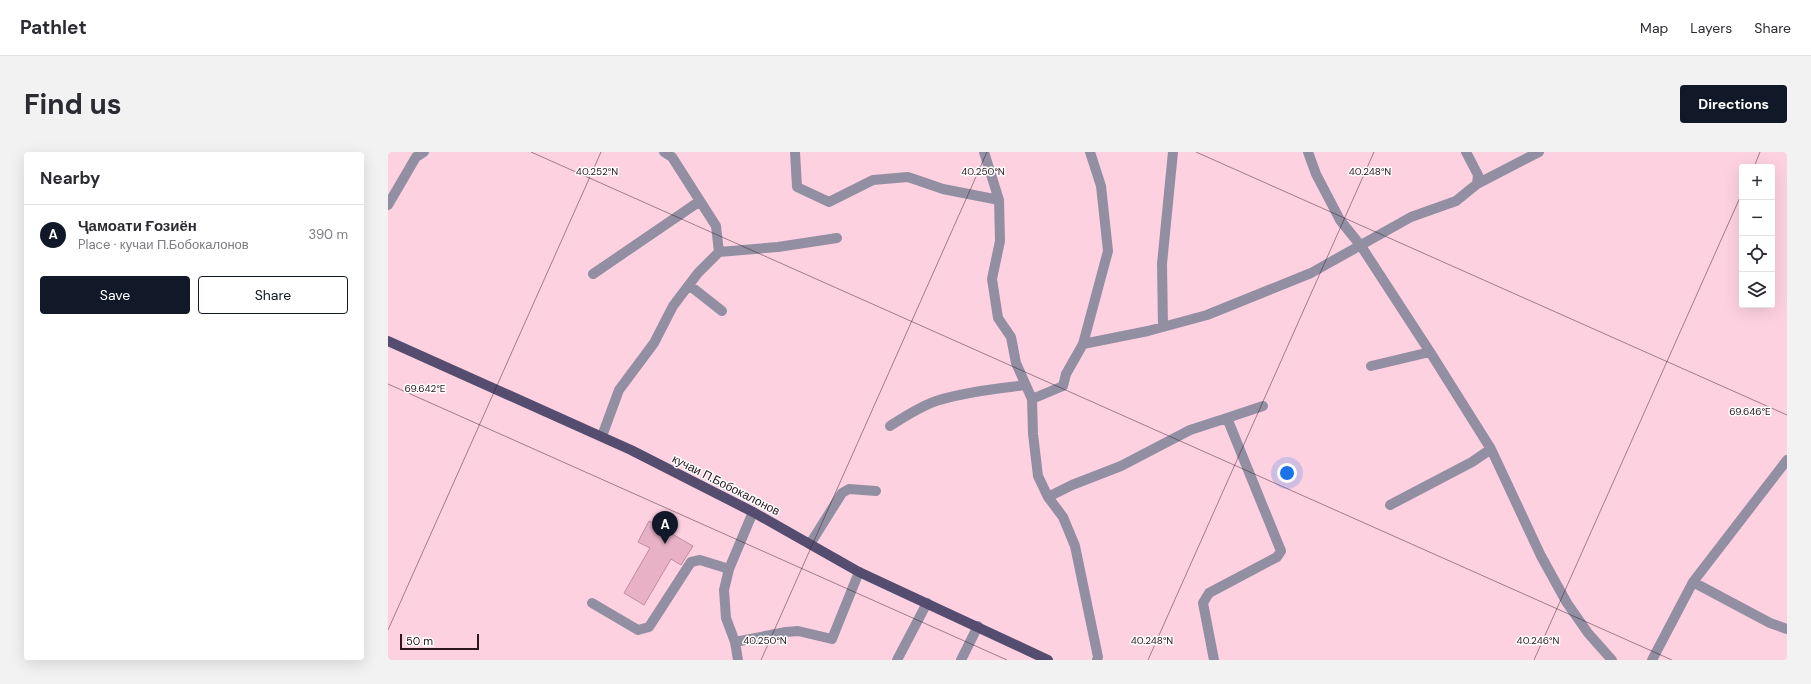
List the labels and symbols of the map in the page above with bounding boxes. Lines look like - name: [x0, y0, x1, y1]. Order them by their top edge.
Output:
- text: 40.252°N: [576, 165, 618, 178]
- text: 40.250°N: [961, 165, 1005, 178]
- text: 40.248°N: [1349, 165, 1391, 178]
- text: 69.642°E: [405, 382, 446, 395]
- text: 69.646°E: [1729, 405, 1771, 418]
- street label: кучаи П.Бобокалонов: [669, 451, 783, 519]
- your location: [1277, 463, 1297, 483]
- pin: A: [652, 511, 678, 544]
- scale bar: [400, 632, 479, 651]
- text: 40.250°N: [743, 634, 787, 647]
- text: 40.248°N: [1131, 634, 1173, 647]
- text: 40.246°N: [1517, 634, 1559, 647]

